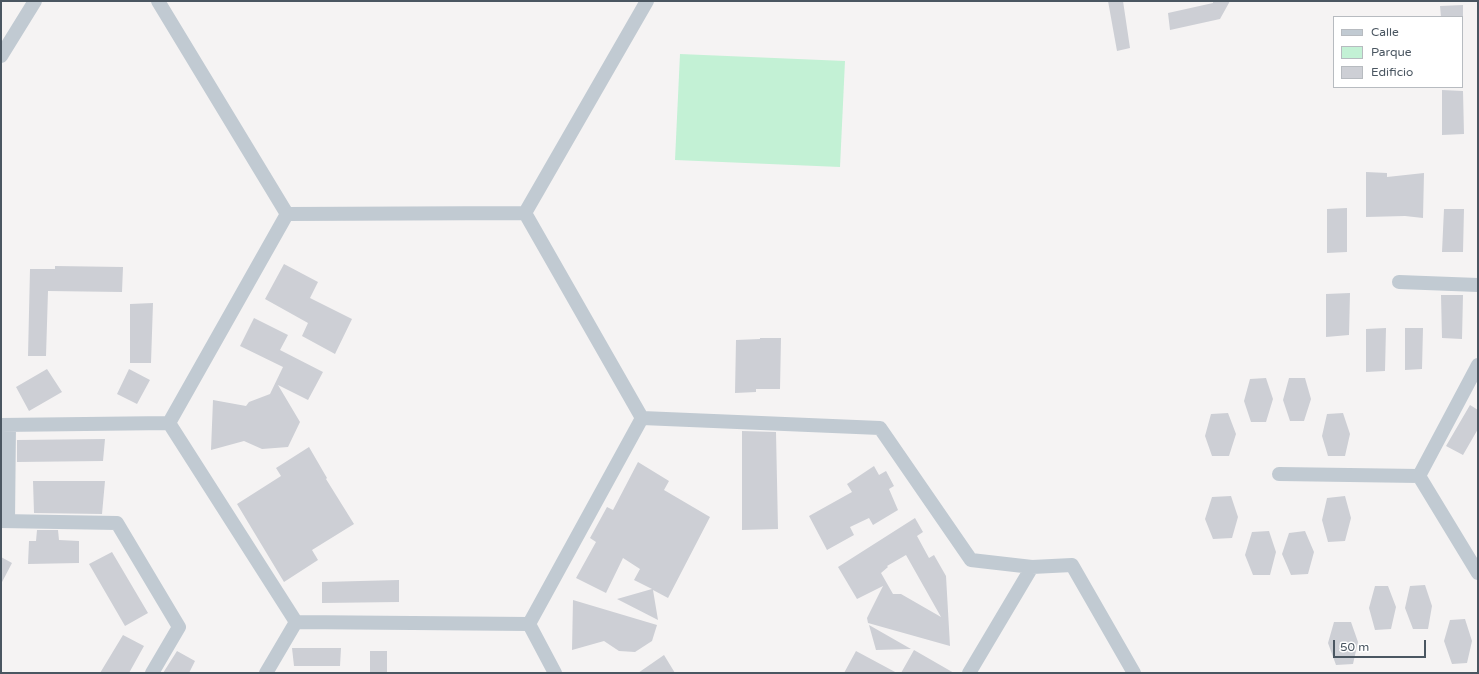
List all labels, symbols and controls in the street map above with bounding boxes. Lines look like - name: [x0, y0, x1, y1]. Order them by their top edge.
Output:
- legend: [1333, 16, 1463, 88]
- text: Calle: [1371, 25, 1399, 39]
- text: Parque: [1371, 45, 1412, 59]
- text: Edificio: [1371, 65, 1413, 79]
- scale bar: [1335, 632, 1428, 658]
- text: 50 m: [1340, 640, 1369, 654]

